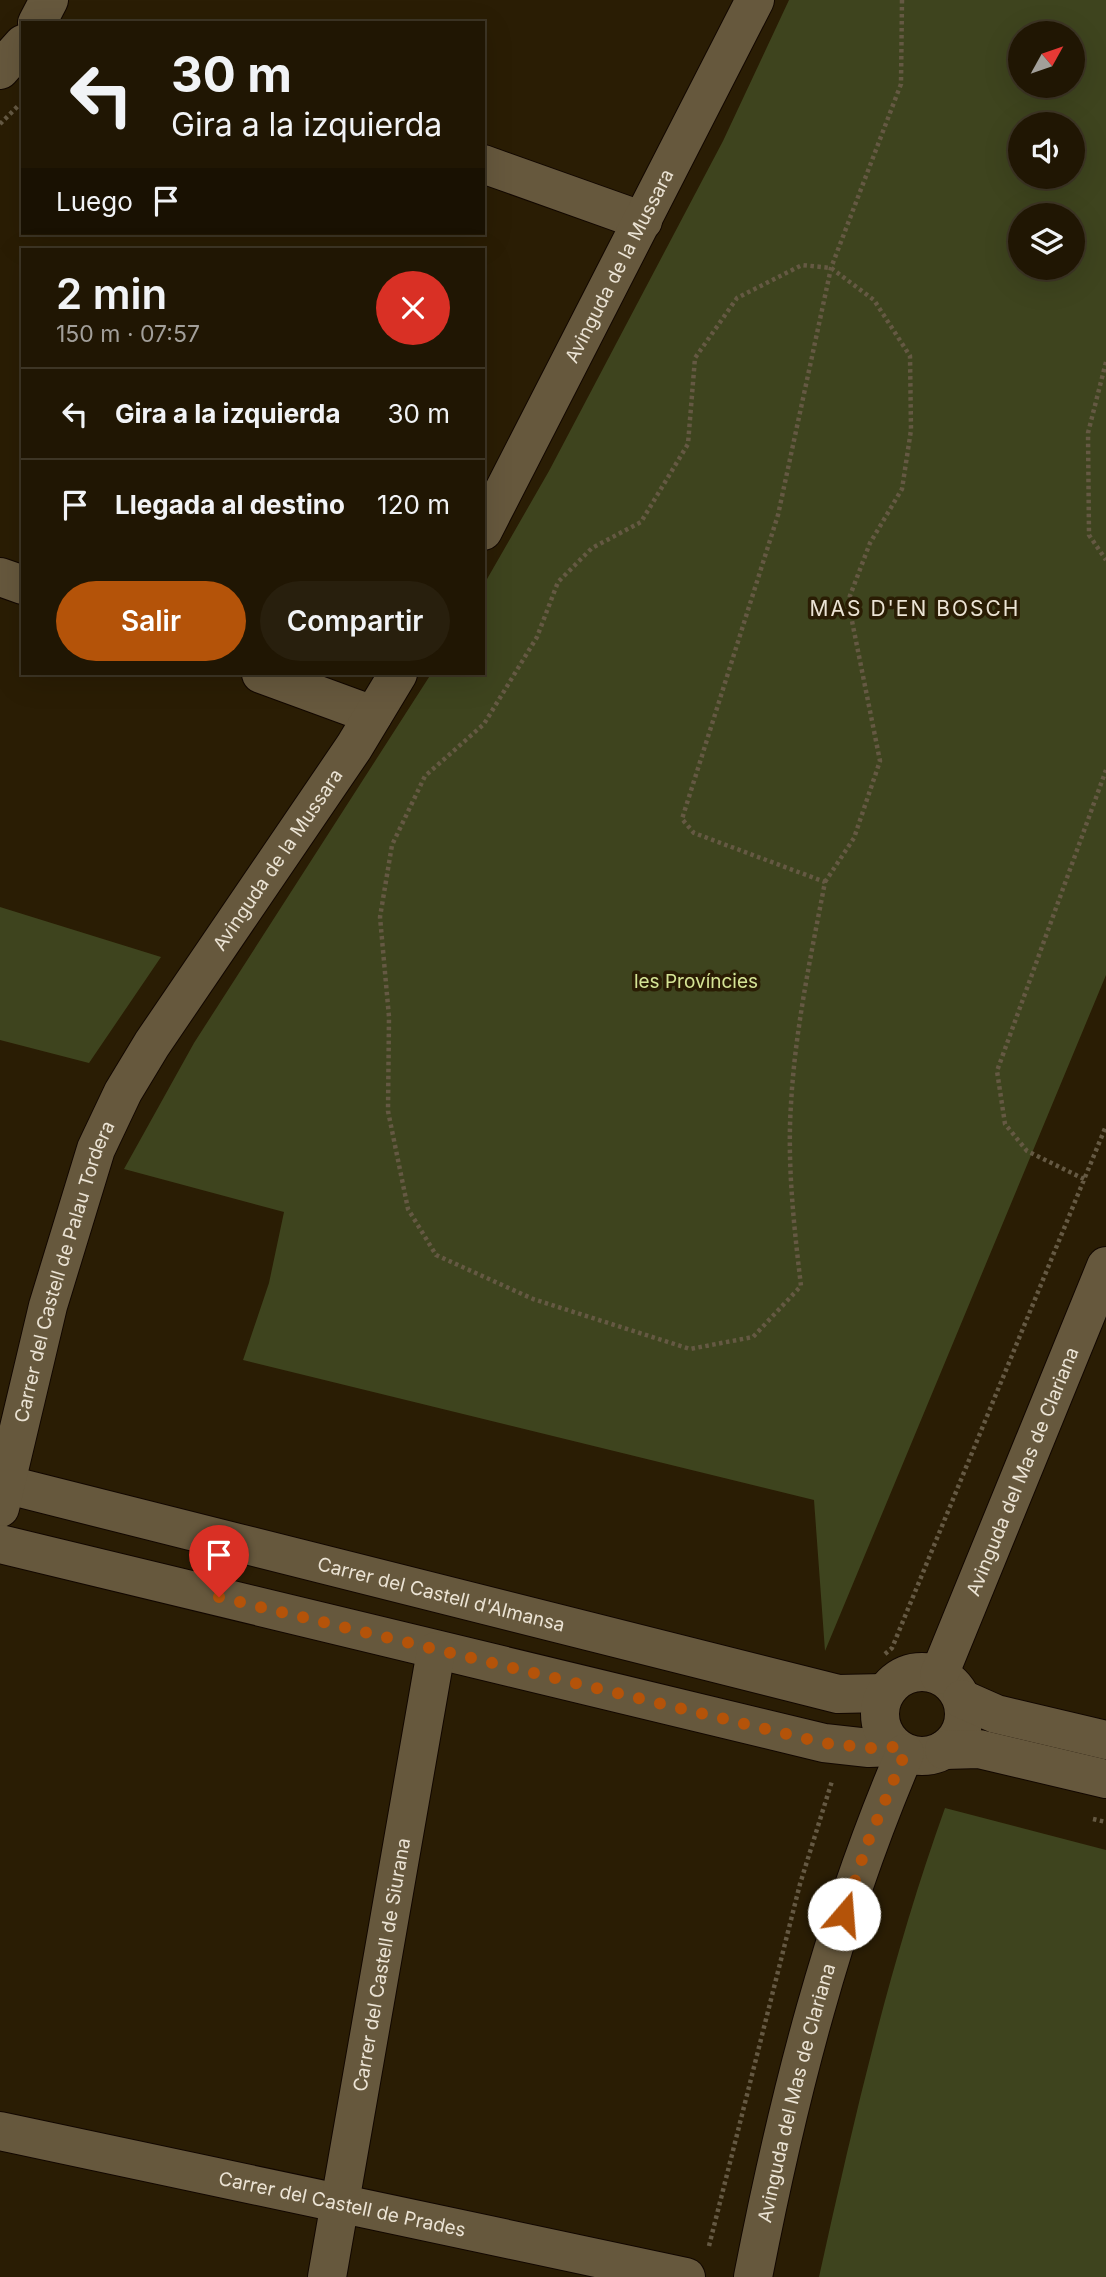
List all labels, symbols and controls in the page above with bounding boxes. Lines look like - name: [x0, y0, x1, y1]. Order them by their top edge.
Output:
- north arrow: [1008, 21, 1085, 98]
- map controls: [1008, 21, 1085, 280]
- text: 30 m: [171, 45, 292, 104]
- icon: left: [56, 49, 147, 140]
- text: Gira a la izquierda: [171, 105, 442, 144]
- button: sound: [1008, 112, 1085, 189]
- street label: Avinguda de la Mussara: [560, 165, 678, 367]
- icon: arrive: [147, 182, 185, 220]
- text: Luego: [56, 186, 133, 217]
- button: layers: [1008, 203, 1085, 280]
- text: 2 min: [56, 268, 167, 319]
- button: close: [376, 271, 450, 345]
- text: 150 m · 07:57: [56, 320, 200, 348]
- icon: left: [56, 395, 94, 433]
- text: Gira a la izquierda: [115, 398, 341, 429]
- text: 30 m: [387, 398, 450, 429]
- icon: arrive: [56, 486, 94, 524]
- text: Llegada al destino: [115, 489, 345, 520]
- text: 120 m: [377, 489, 450, 520]
- button: Salir: [56, 581, 246, 661]
- button: Compartir: [260, 581, 450, 661]
- district label: MAS D'EN BOSCH: [810, 596, 1020, 621]
- street label: Avinguda de la Mussara: [208, 764, 347, 955]
- park label: les Províncies: [634, 970, 758, 993]
- street label: Carrer del Castell de Palau Tordera: [9, 1117, 119, 1425]
- street label: Avinguda del Mas de Clariana: [961, 1344, 1083, 1599]
- pin: [189, 1525, 249, 1597]
- icon: arrive: [200, 1536, 238, 1574]
- street label: Carrer del Castell d'Almansa: [315, 1552, 567, 1636]
- street label: Carrer del Castell de Siurana: [348, 1836, 415, 2093]
- position arrow: [807, 1877, 881, 1951]
- street label: Avinguda del Mas de Clariana: [753, 1961, 840, 2225]
- street label: Carrer del Castell de Prades: [217, 2166, 468, 2241]

